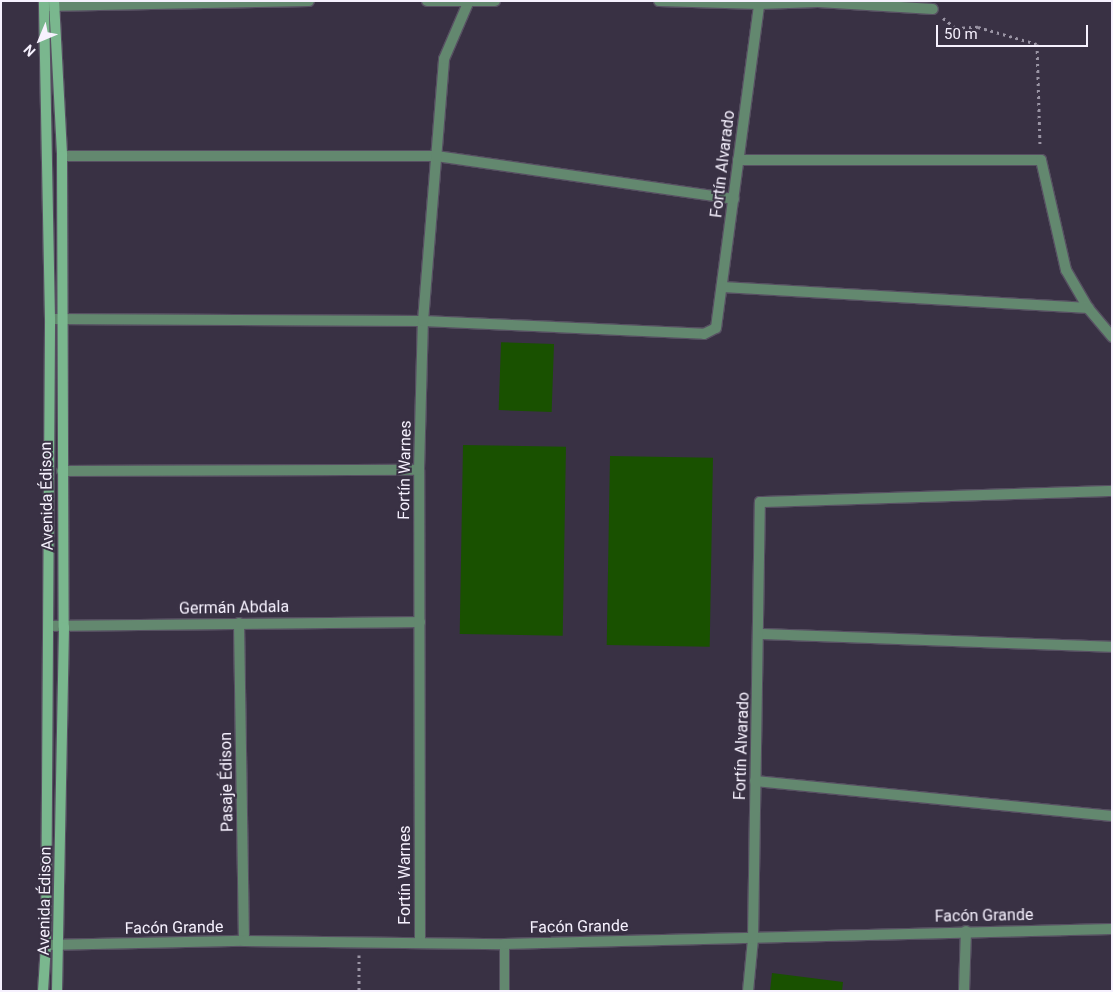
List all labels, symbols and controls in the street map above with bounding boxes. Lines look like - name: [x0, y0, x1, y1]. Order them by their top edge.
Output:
- north arrow: [15, 15, 65, 65]
- scale bar: [938, 15, 1090, 47]
- text: 50 m: [944, 25, 978, 43]
- text: N: [20, 41, 39, 60]
- street label: Fortín Alvarado: [707, 109, 739, 219]
- street label: Fortín Warnes: [395, 420, 415, 520]
- street label: Avenida Édison: [36, 442, 58, 550]
- street label: Germán Abdala: [179, 597, 289, 619]
- street label: Fortín Alvarado: [731, 692, 753, 800]
- street label: Pasaje Édison: [217, 732, 237, 832]
- street label: Fortín Warnes: [395, 825, 415, 925]
- street label: Avenida Édison: [34, 847, 56, 955]
- street label: Facón Grande: [935, 906, 1033, 926]
- street label: Facón Grande: [530, 917, 628, 937]
- street label: Facón Grande: [125, 918, 223, 938]

